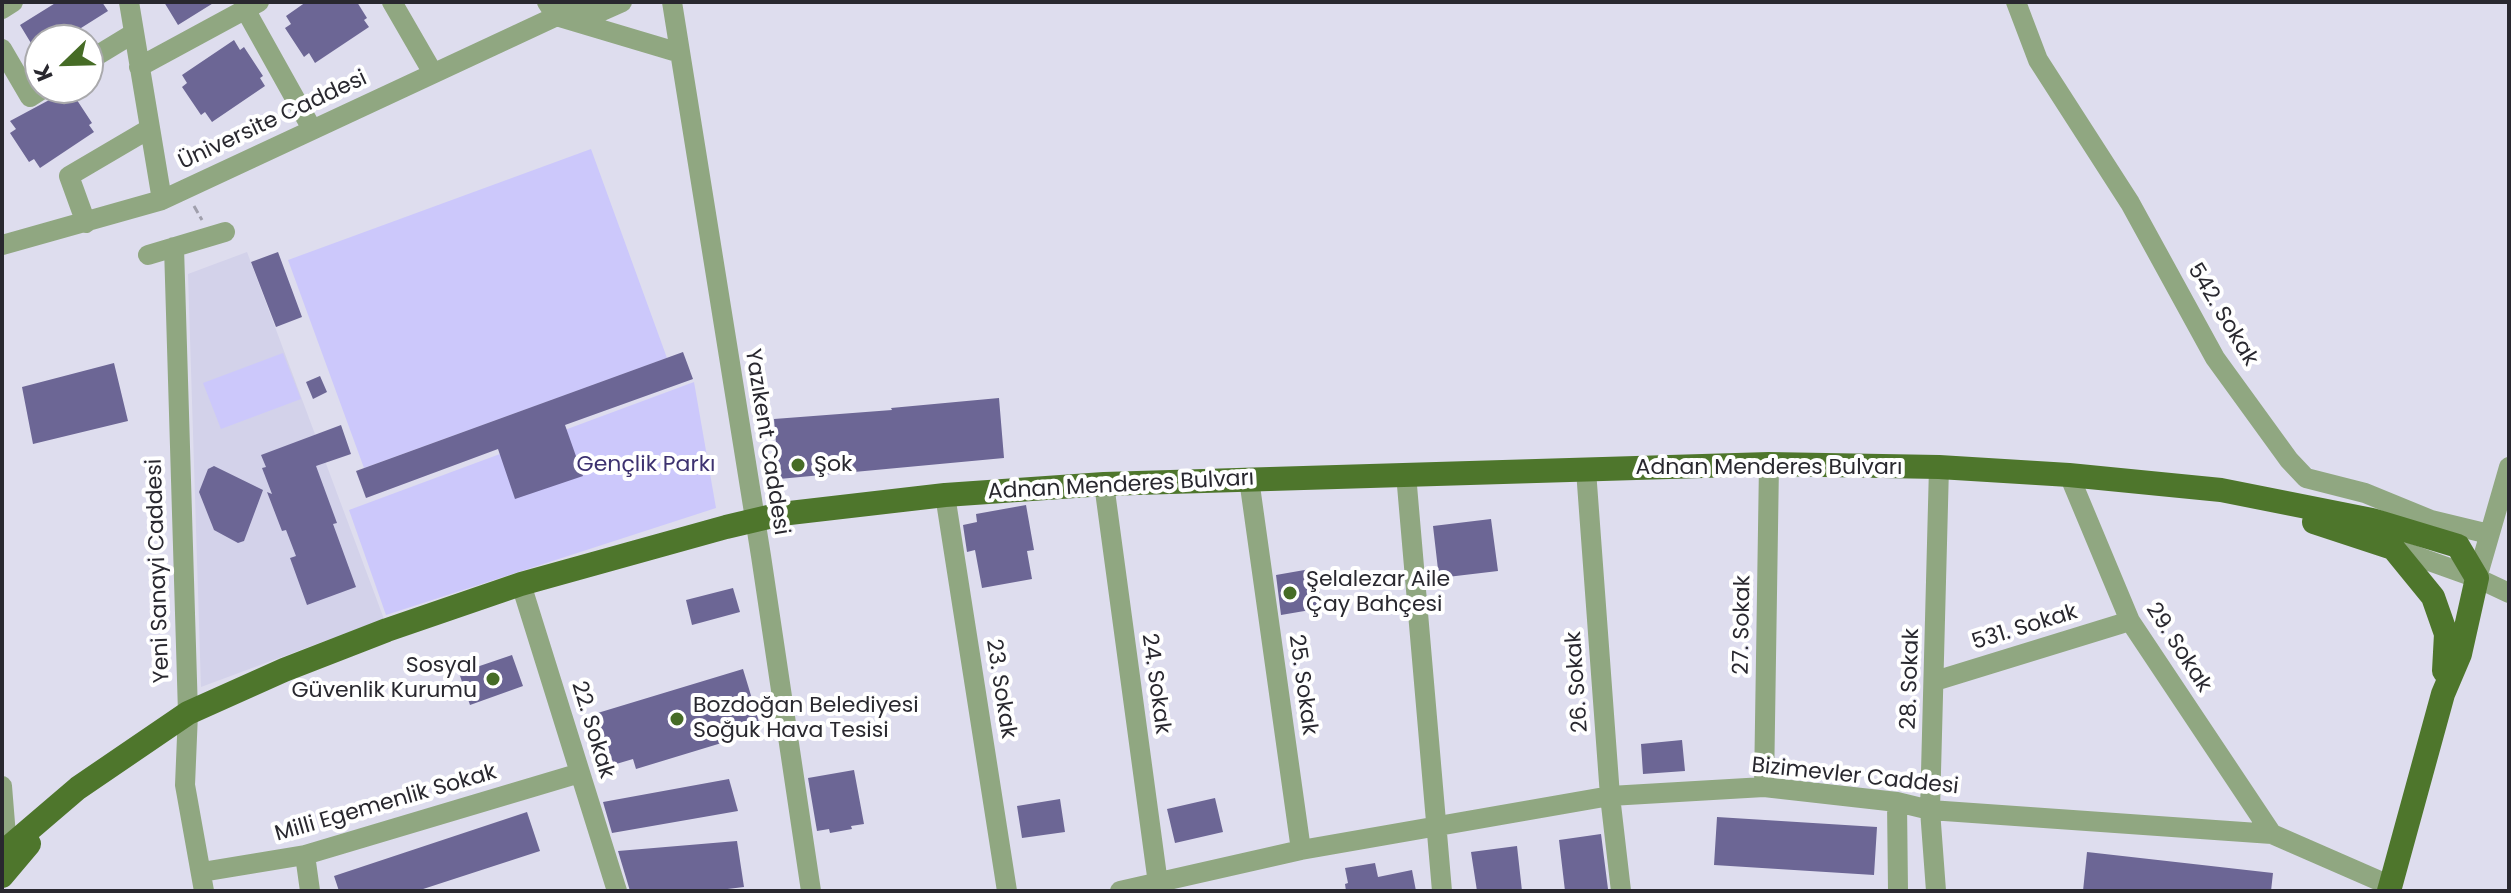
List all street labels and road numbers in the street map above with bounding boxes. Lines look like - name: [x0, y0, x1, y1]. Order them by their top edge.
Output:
- street label: Üniversite Caddesi: [174, 66, 372, 176]
- street label: 542. Sokak: [2181, 259, 2263, 371]
- street label: Yazıkent Caddesi: [738, 347, 794, 537]
- street label: Adnan Menderes Bulvarı: [1636, 455, 1902, 481]
- street label: Yeni Sanayi Caddesi: [142, 458, 176, 684]
- street label: Adnan Menderes Bulvarı: [987, 466, 1255, 506]
- street label: 27. Sokak: [1729, 575, 1757, 675]
- street label: 29. Sokak: [2139, 598, 2217, 698]
- street label: 531. Sokak: [1969, 599, 2081, 657]
- street label: 28. Sokak: [1896, 628, 1926, 730]
- street label: 26. Sokak: [1561, 630, 1595, 734]
- street label: 24. Sokak: [1135, 632, 1175, 736]
- street label: 25. Sokak: [1282, 633, 1322, 737]
- street label: 23. Sokak: [979, 637, 1021, 741]
- street label: 22. Sokak: [565, 678, 619, 782]
- street label: Bizimevler Caddesi: [1750, 753, 1960, 801]
- street label: Milli Egemenlik Sokak: [272, 760, 500, 848]

